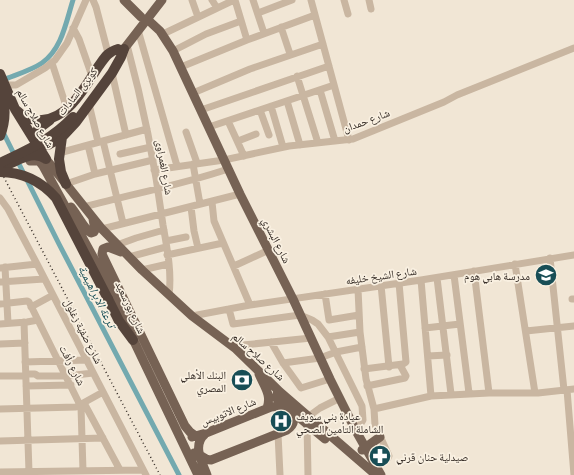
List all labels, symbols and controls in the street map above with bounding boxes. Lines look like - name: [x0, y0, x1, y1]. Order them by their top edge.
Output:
- street label: كوبرى السادات: [54, 64, 101, 118]
- street label: شارع صلاح سالم: [13, 86, 58, 151]
- street label: شارع حمدان: [341, 106, 392, 135]
- street label: شارع الغمراوى: [153, 138, 176, 196]
- street label: شارع البشري: [257, 215, 294, 266]
- school or university icon: مدرسة هابي هوم: [533, 262, 559, 288]
- water label: ترعة الابراهيمية: [75, 263, 121, 332]
- street label: شارع الشيخ خليفه: [345, 264, 417, 287]
- place label: مدرسة هابي هوم: [464, 269, 530, 284]
- street label: شارع بورسعيد: [112, 279, 149, 336]
- street label: شارع صفية زغلول: [61, 296, 106, 366]
- street label: شارع صلاح سالم: [229, 329, 288, 384]
- street label: شارع رأفت: [56, 343, 89, 388]
- bank icon: البنك الأهلي المصري: [229, 367, 255, 393]
- place label: البنك الأهلي المصري: [180, 368, 226, 396]
- street label: شارع الاتوبيس: [198, 394, 258, 429]
- hospital icon: عيادة بني سويف الشاملة التأمين الصحي: [268, 408, 294, 434]
- place label: عيادة بني سويف الشاملة التأمين الصحي: [296, 409, 383, 437]
- pharmacy icon: صيدلية حنان قرني: [367, 443, 393, 469]
- place label: صيدلية حنان قرني: [396, 450, 468, 465]

